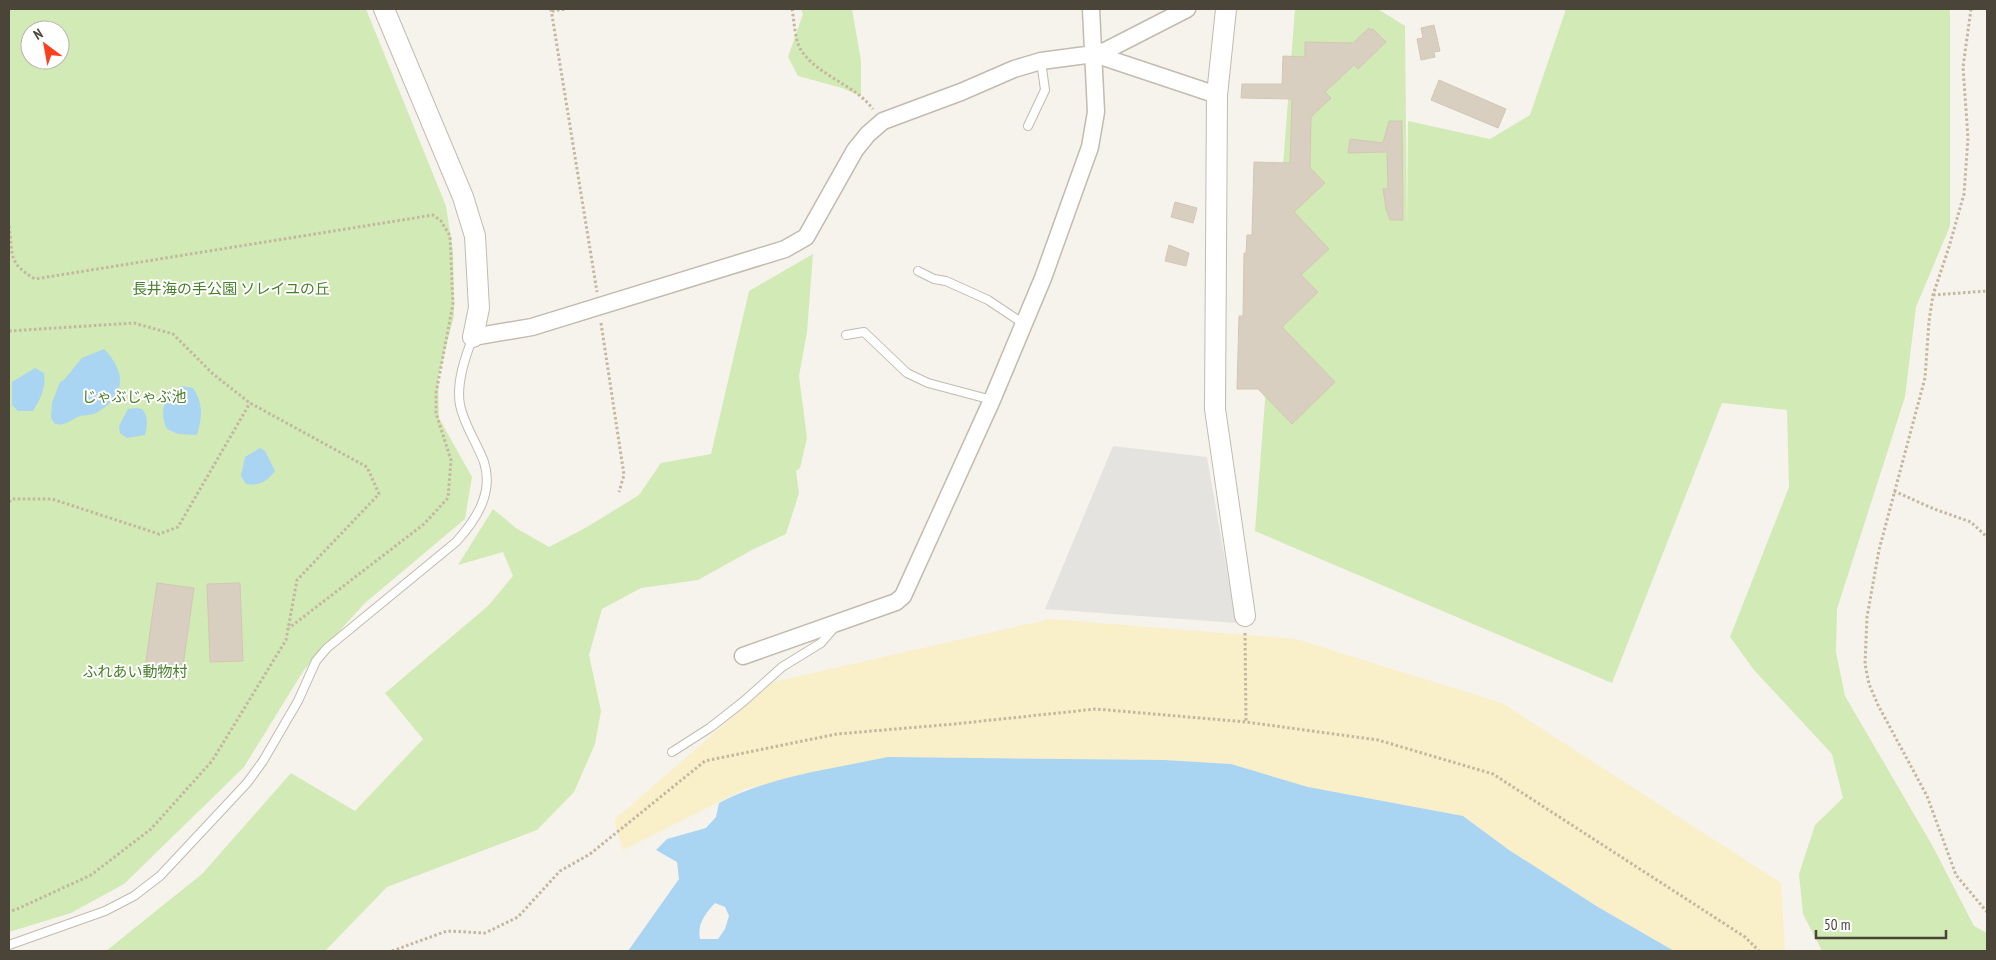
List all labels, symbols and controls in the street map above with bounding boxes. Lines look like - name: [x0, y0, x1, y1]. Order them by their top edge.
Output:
- north arrow: [20, 20, 70, 70]
- text: N: [30, 24, 46, 44]
- park label: 長井海の手公園 ソレイユの丘: [132, 279, 330, 298]
- park label: じゃぶじゃぶ池: [81, 387, 187, 406]
- park label: ふれあい動物村: [82, 662, 188, 681]
- scale bar: [1816, 908, 1946, 940]
- text: 50 m: [1824, 915, 1850, 934]

